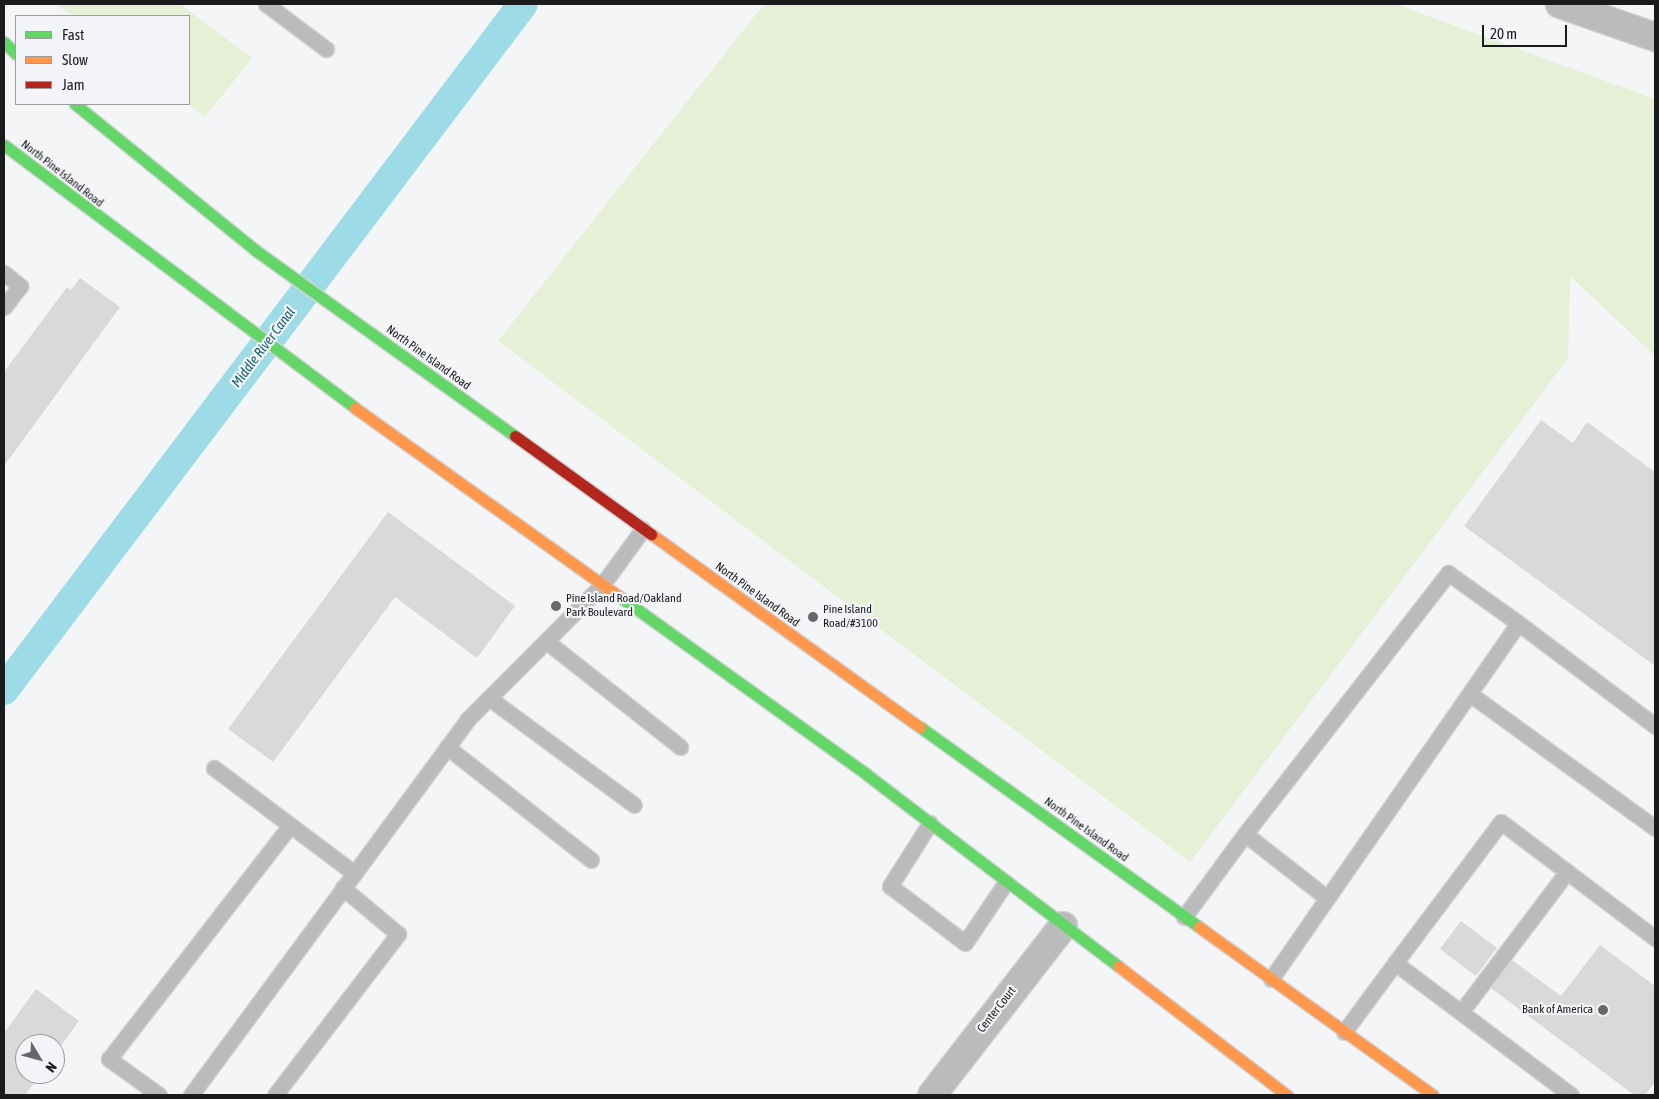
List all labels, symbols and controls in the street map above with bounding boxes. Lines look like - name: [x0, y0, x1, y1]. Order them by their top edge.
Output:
- legend: [15, 15, 190, 105]
- scale bar: [1484, 15, 1569, 47]
- text: 20 m: [1490, 25, 1517, 42]
- text: Fast: [62, 26, 84, 43]
- text: Slow: [62, 51, 88, 68]
- text: Jam: [62, 76, 85, 93]
- street label: North Pine Island Road: [18, 137, 106, 211]
- water label: Middle River Canal: [227, 304, 299, 390]
- street label: North Pine Island Road: [383, 323, 473, 393]
- street label: North Pine Island Road: [712, 560, 802, 630]
- place label: Pine Island Road/Oakland Park Boulevard: [566, 592, 682, 620]
- marker: Pine Island Road/Oakland Park Boulevard: [550, 600, 562, 612]
- place label: Pine Island Road/#3100: [823, 603, 878, 631]
- marker: Pine Island Road/#3100: [807, 611, 819, 623]
- street label: North Pine Island Road: [1041, 795, 1131, 865]
- street label: Center Court: [975, 984, 1019, 1036]
- place label: Bank of America: [1522, 1003, 1593, 1017]
- marker: Bank of America: [1597, 1004, 1609, 1016]
- north arrow: [15, 1034, 65, 1084]
- text: N: [42, 1059, 60, 1076]

